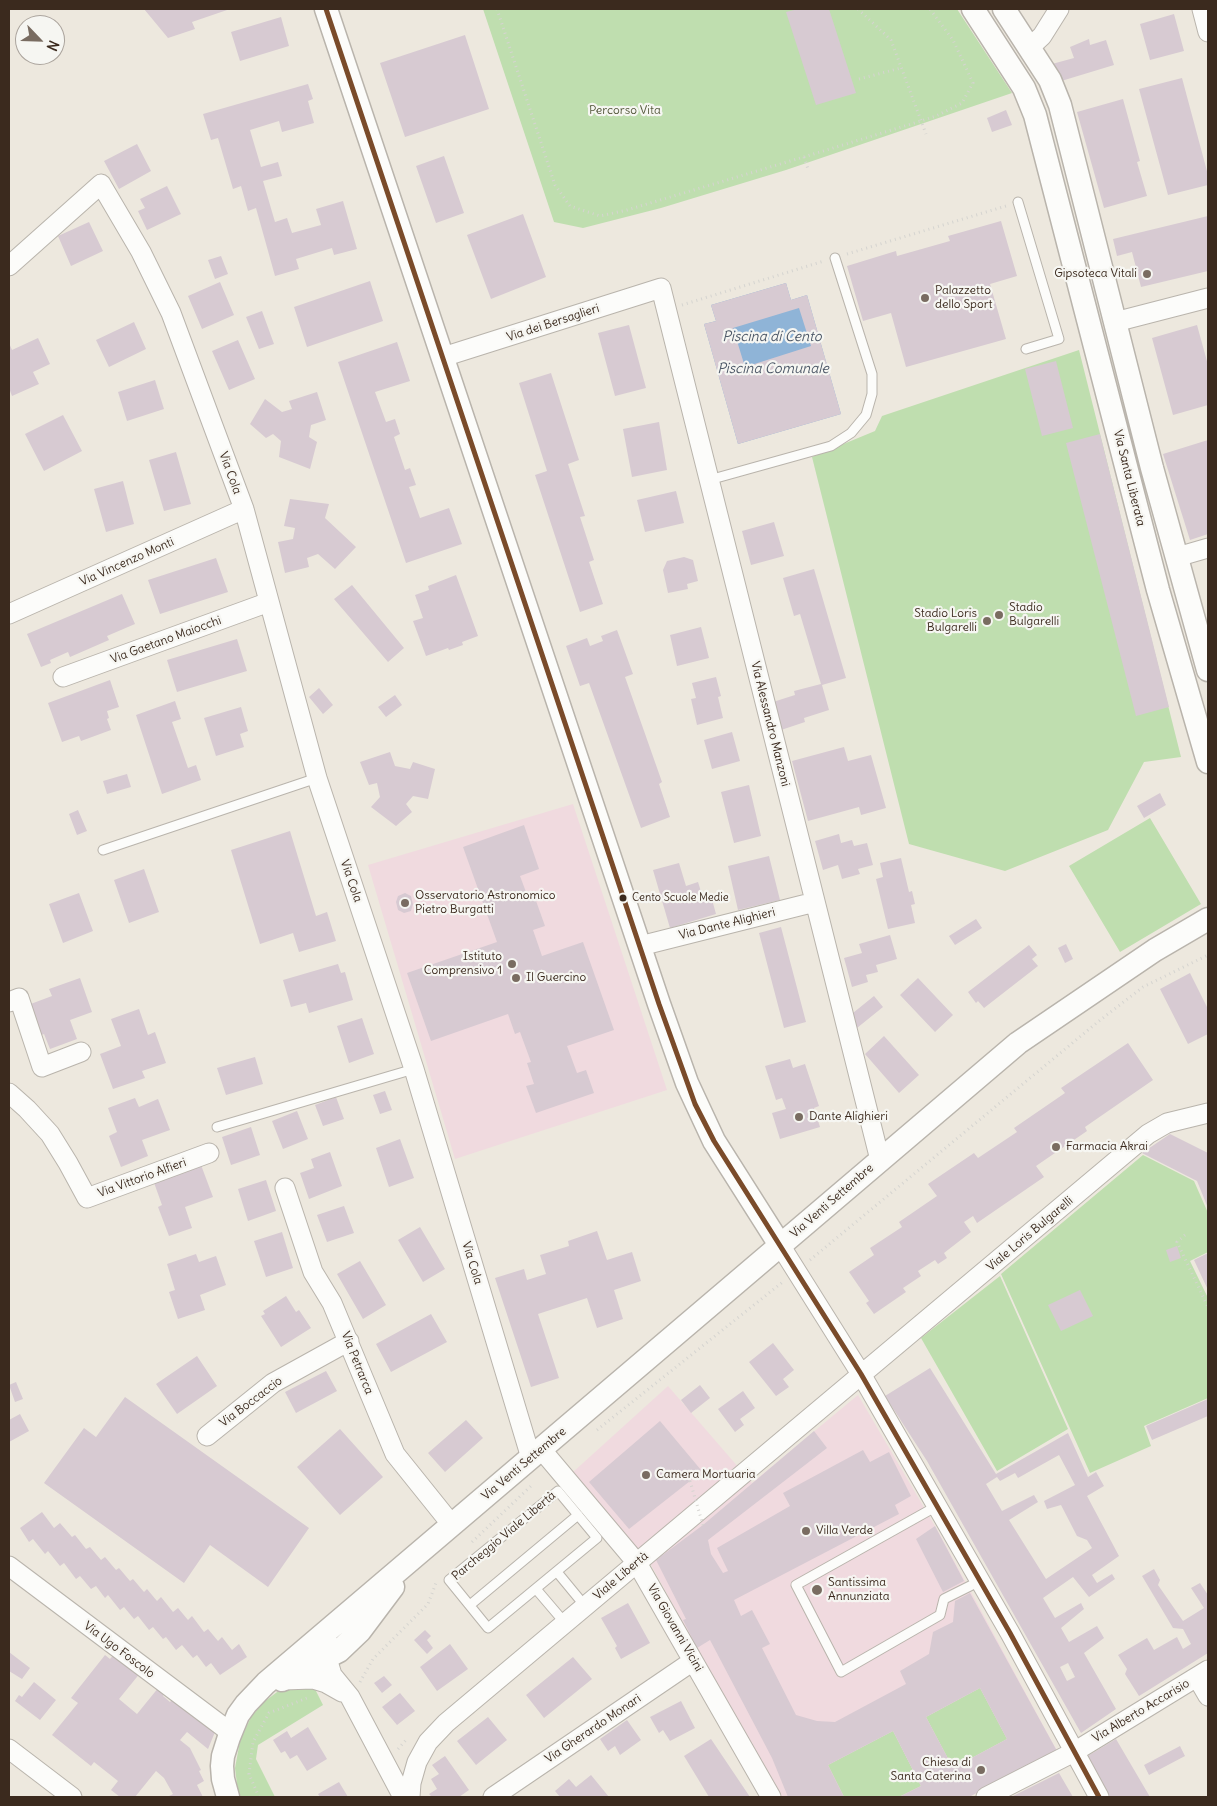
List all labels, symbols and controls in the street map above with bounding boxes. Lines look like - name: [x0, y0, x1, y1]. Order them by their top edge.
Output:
- north arrow: [15, 15, 65, 65]
- text: N: [43, 38, 63, 54]
- park label: Percorso Vita: [589, 104, 661, 118]
- place label: Gipsoteca Vitali: [1054, 267, 1137, 281]
- marker: Gipsoteca Vitali: [1141, 268, 1153, 280]
- place label: Palazzetto dello Sport: [935, 284, 993, 312]
- marker: Palazzetto dello Sport: [919, 292, 931, 304]
- street label: Via dei Bersaglieri: [505, 301, 601, 345]
- water label: Piscina di Cento: [722, 329, 822, 345]
- water label: Piscina Comunale: [717, 361, 829, 377]
- street label: Via Santa Liberata: [1110, 428, 1148, 528]
- street label: Via Cola: [216, 450, 244, 496]
- street label: Via Vincenzo Monti: [78, 535, 176, 589]
- place label: Stadio Bulgarelli: [1009, 601, 1059, 629]
- place label: Stadio Loris Bulgarelli: [914, 607, 977, 635]
- marker: Stadio Bulgarelli: [993, 609, 1005, 621]
- street label: Via Gaetano Maiocchi: [109, 613, 223, 667]
- marker: Stadio Loris Bulgarelli: [981, 615, 993, 627]
- street label: Via Alessandro Manzoni: [747, 660, 793, 788]
- street label: Via Cola: [337, 858, 365, 904]
- place label: Osservatorio Astronomico Pietro Burgatti: [415, 889, 556, 917]
- place label: Cento Scuole Medie: [632, 891, 729, 905]
- marker: Cento Scuole Medie: [618, 893, 628, 903]
- marker: Osservatorio Astronomico Pietro Burgatti: [399, 897, 411, 909]
- street label: Via Dante Alighieri: [677, 905, 777, 943]
- place label: Istituto Comprensivo 1: [424, 950, 502, 978]
- marker: Istituto Comprensivo 1: [506, 958, 518, 970]
- place label: Il Guercino: [526, 971, 586, 985]
- marker: Il Guercino: [510, 972, 522, 984]
- place label: Dante Alighieri: [809, 1110, 888, 1124]
- marker: Dante Alighieri: [793, 1111, 805, 1123]
- place label: Farmacia Akrai: [1066, 1140, 1148, 1154]
- marker: Farmacia Akrai: [1050, 1141, 1062, 1153]
- street label: Via Vittorio Alfieri: [96, 1155, 188, 1201]
- street label: Via Venti Settembre: [787, 1161, 877, 1241]
- street label: Viale Loris Bulgarelli: [984, 1194, 1076, 1274]
- street label: Via Cola: [459, 1240, 485, 1286]
- street label: Via Petrarca: [338, 1330, 376, 1396]
- street label: Via Boccaccio: [217, 1374, 285, 1430]
- street label: Via Venti Settembre: [479, 1425, 569, 1503]
- place label: Camera Mortuaria: [656, 1468, 756, 1482]
- marker: Camera Mortuaria: [640, 1469, 652, 1481]
- street label: Parcheggio Viale Libertà: [449, 1488, 559, 1584]
- place label: Villa Verde: [816, 1524, 873, 1538]
- marker: Villa Verde: [800, 1525, 812, 1537]
- street label: Viale Libertà: [591, 1549, 651, 1603]
- place label: Santissima Annunziata: [828, 1576, 890, 1604]
- street label: Via Giovanni Vicini: [644, 1582, 706, 1674]
- marker: Santissima Annunziata: [810, 1583, 824, 1597]
- street label: Via Ugo Foscolo: [81, 1619, 157, 1681]
- street label: Via Alberto Accarisio: [1090, 1676, 1192, 1746]
- street label: Via Gherardo Monari: [542, 1692, 644, 1766]
- place label: Chiesa di Santa Caterina: [890, 1756, 971, 1784]
- marker: Chiesa di Santa Caterina: [975, 1764, 987, 1776]

